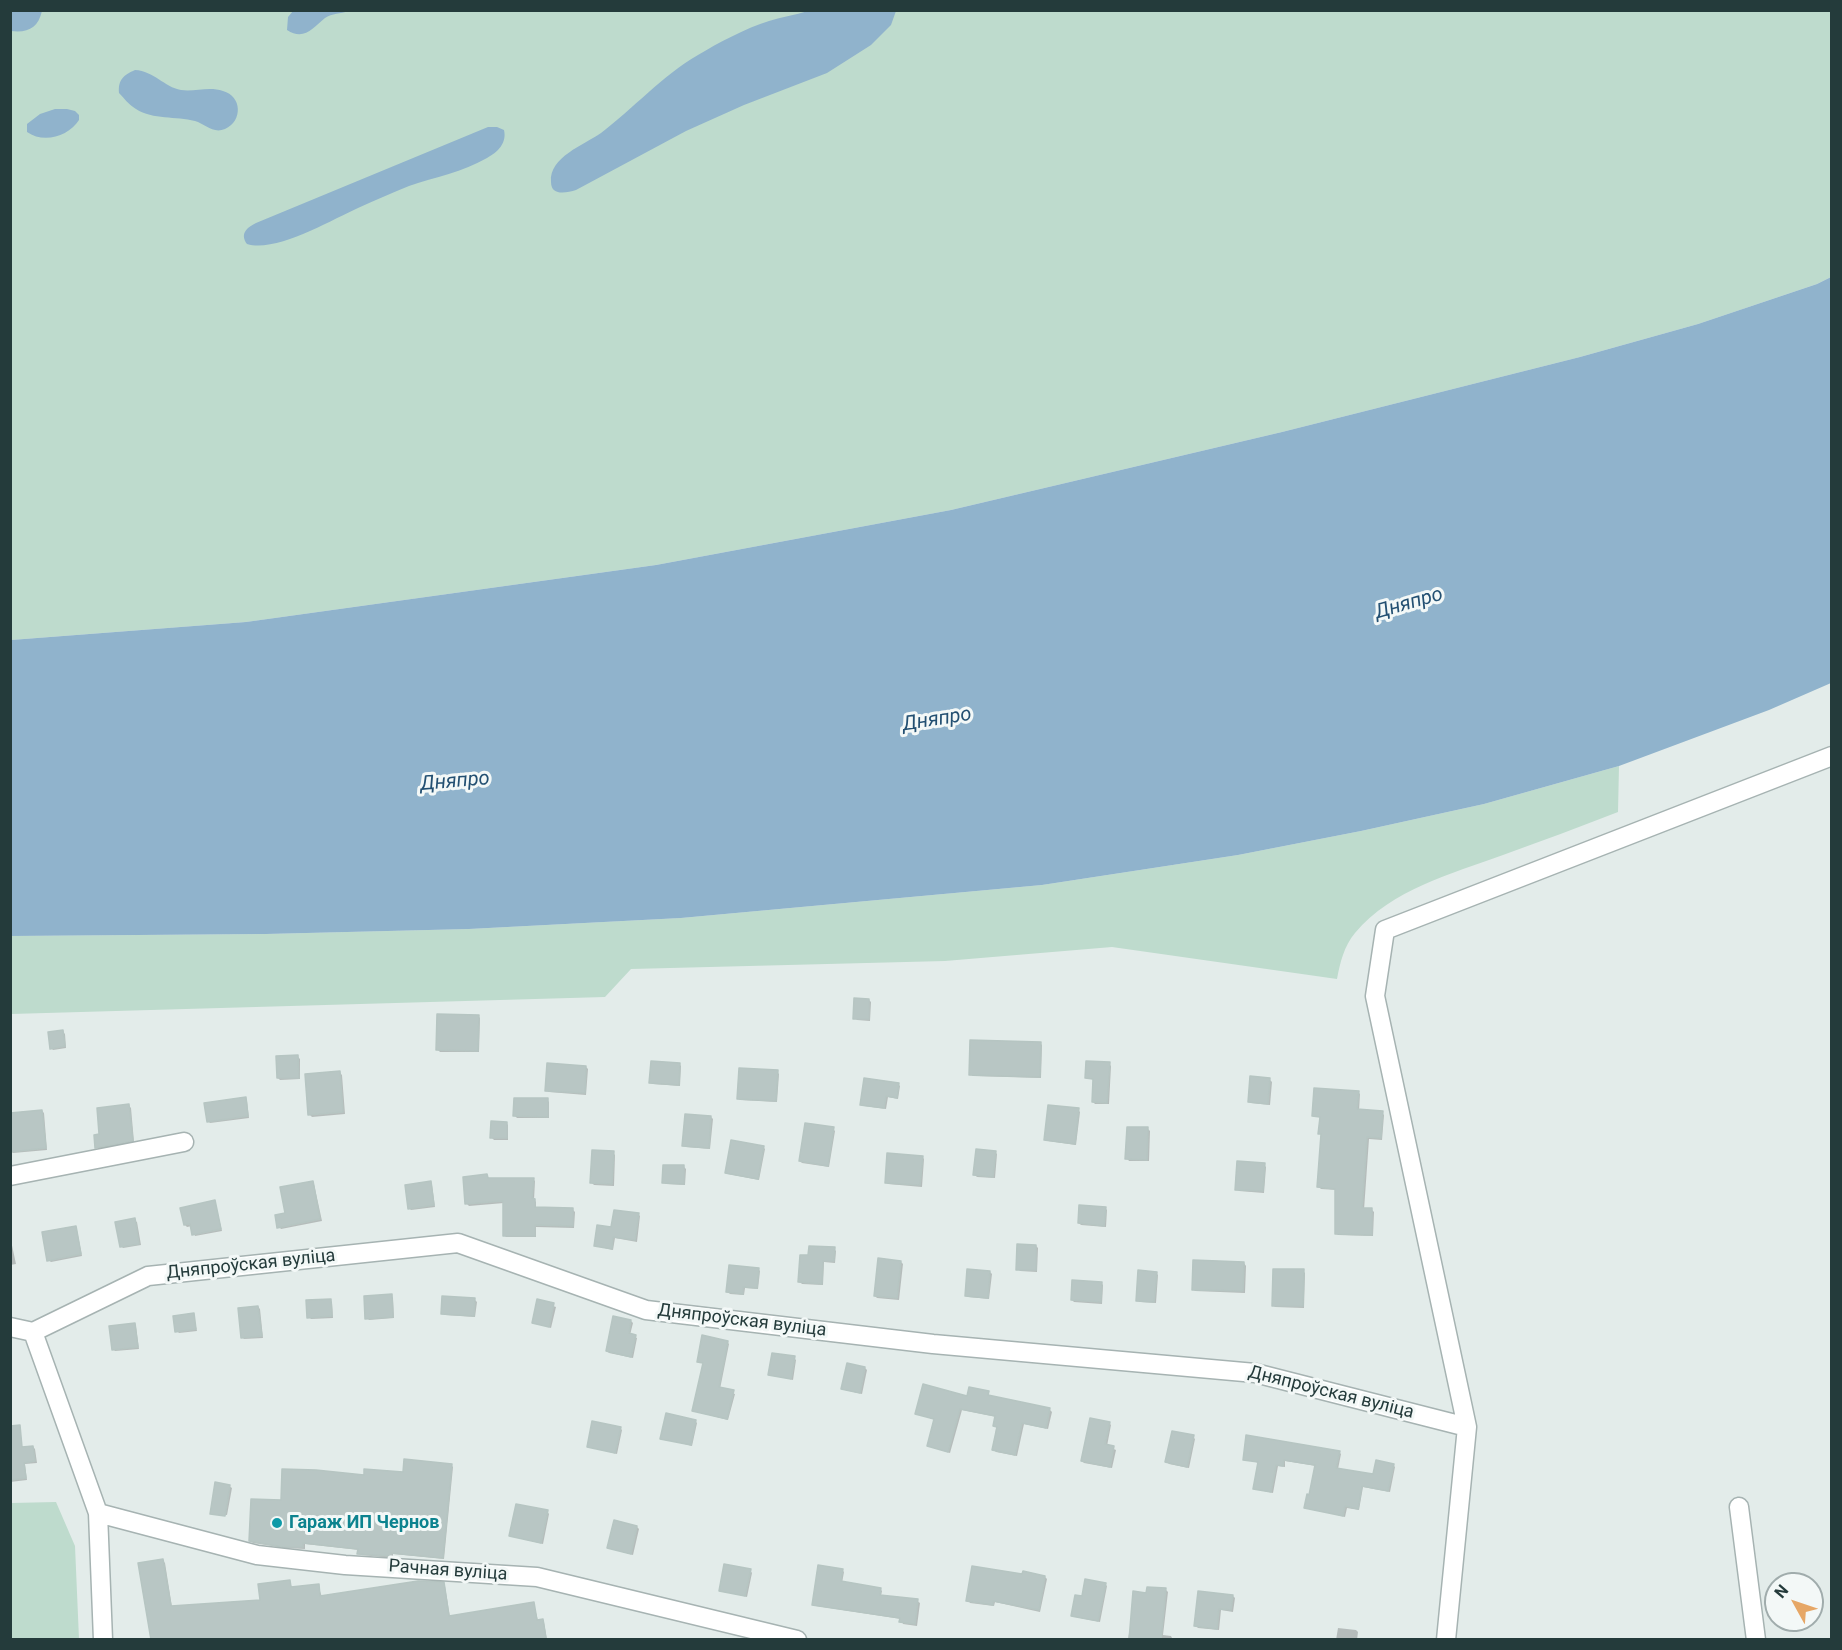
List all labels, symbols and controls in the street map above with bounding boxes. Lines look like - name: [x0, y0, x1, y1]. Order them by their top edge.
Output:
- water label: Дняпро: [1372, 583, 1446, 625]
- water label: Дняпро: [901, 703, 973, 737]
- water label: Дняпро: [419, 767, 491, 797]
- street label: Дняпроўская вуліца: [165, 1245, 337, 1285]
- street label: Дняпроўская вуліца: [656, 1300, 828, 1342]
- street label: Дняпроўская вуліца: [1246, 1362, 1416, 1424]
- place label: Гараж ИП Чернов: [289, 1512, 439, 1534]
- marker: Гараж ИП Чернов: [270, 1516, 284, 1530]
- street label: Рачная вуліца: [388, 1556, 508, 1586]
- north arrow: [1764, 1572, 1824, 1632]
- text: N: [1770, 1581, 1792, 1602]

